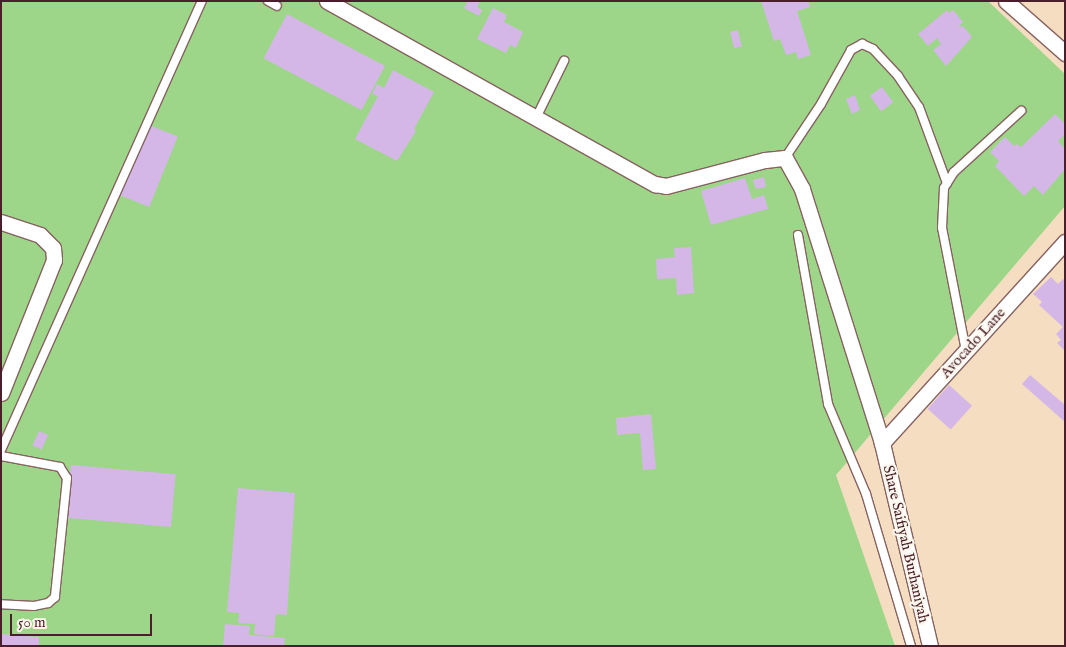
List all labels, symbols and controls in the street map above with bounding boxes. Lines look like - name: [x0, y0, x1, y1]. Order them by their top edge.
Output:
- street label: Avocado Lane: [937, 304, 1009, 382]
- street label: Share Saifiyah Burhaniyah: [879, 464, 933, 624]
- scale bar: [12, 604, 155, 636]
- text: 50 m: [18, 613, 46, 632]

